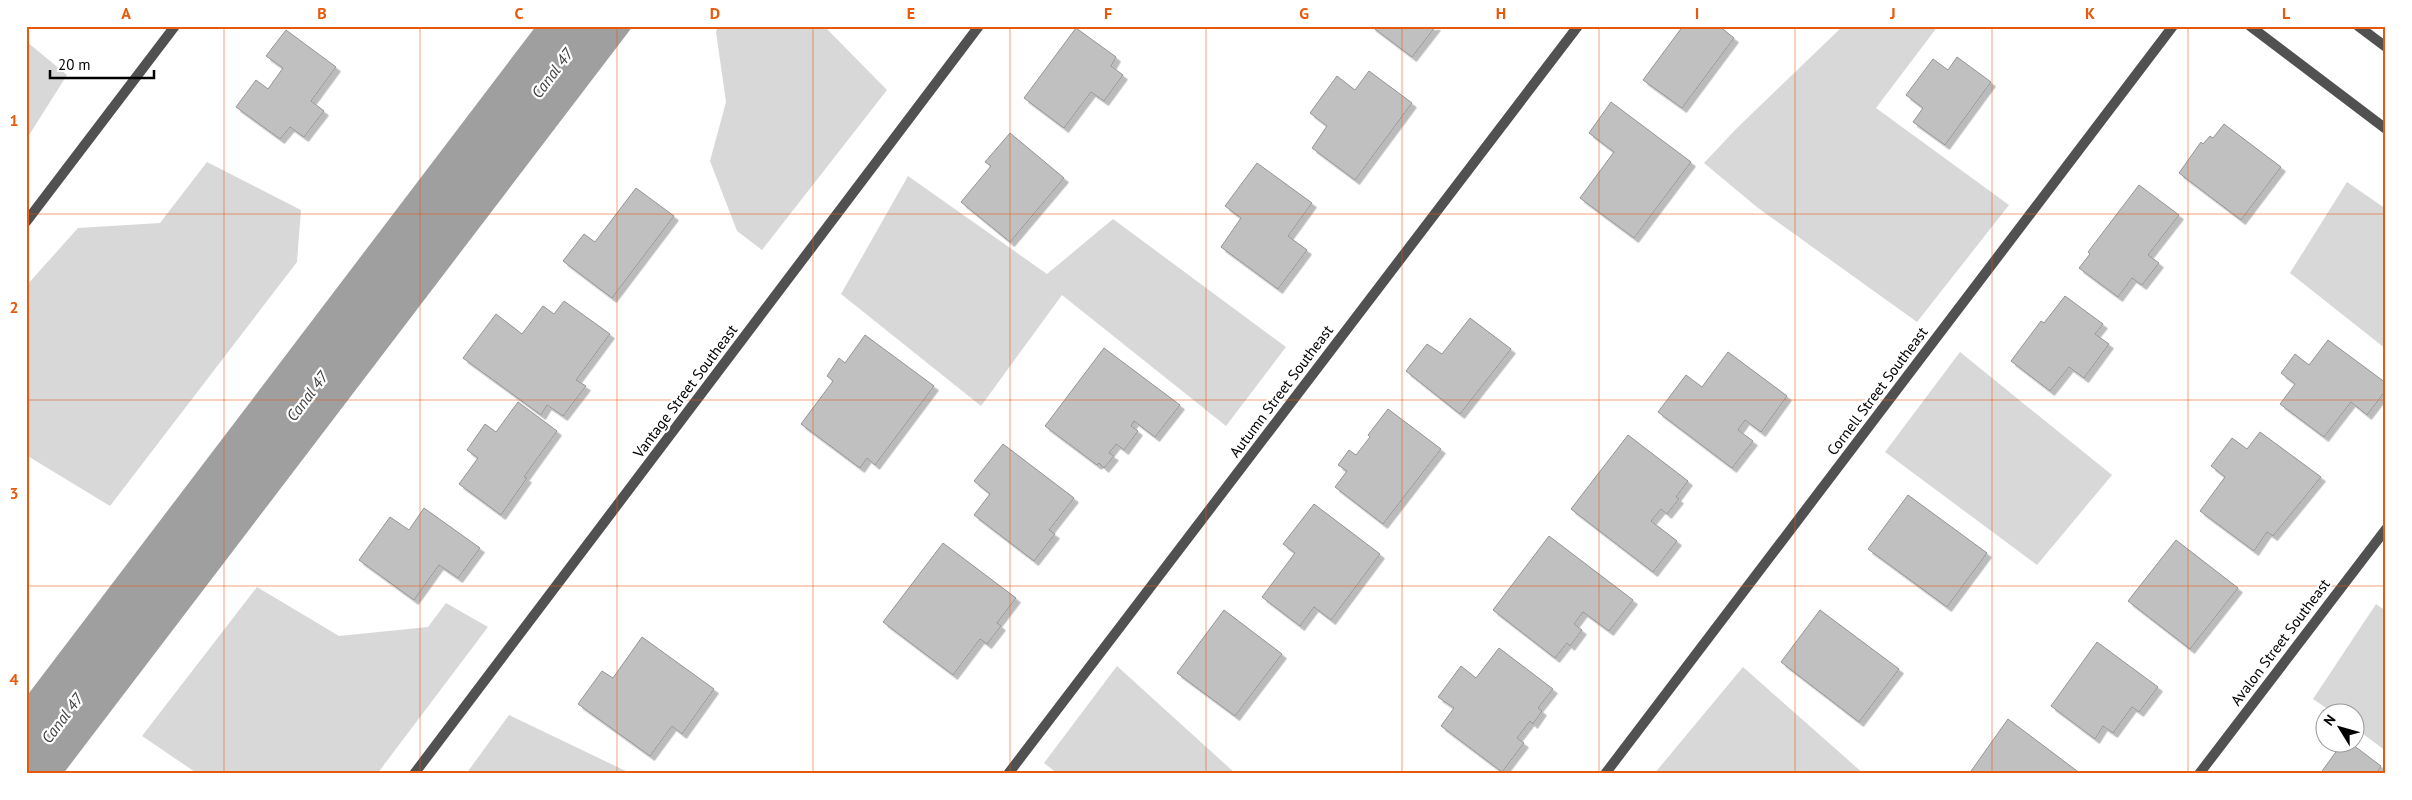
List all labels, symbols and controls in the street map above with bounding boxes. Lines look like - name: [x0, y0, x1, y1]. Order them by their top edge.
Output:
- text: A: [121, 3, 131, 23]
- text: B: [317, 3, 327, 23]
- text: C: [515, 3, 524, 23]
- text: D: [710, 3, 720, 23]
- text: E: [907, 3, 915, 23]
- text: F: [1104, 3, 1112, 23]
- text: G: [1299, 3, 1309, 23]
- text: H: [1496, 3, 1506, 23]
- text: I: [1695, 3, 1699, 23]
- text: J: [1889, 3, 1896, 23]
- text: K: [2085, 3, 2095, 23]
- text: L: [2282, 3, 2291, 23]
- water label: Canal 47: [527, 43, 578, 102]
- scale bar: [50, 48, 154, 80]
- text: 20 m: [58, 55, 91, 74]
- text: 1: [9, 110, 19, 130]
- text: 2: [9, 297, 19, 317]
- street label: Vantage Street Southeast: [628, 321, 741, 462]
- street label: Autumn Street Southeast: [1225, 321, 1337, 461]
- street label: Cornell Street Southeast: [1822, 323, 1932, 459]
- water label: Canal 47: [282, 366, 333, 425]
- text: 3: [9, 483, 19, 503]
- street label: Avalon Street Southeast: [2226, 575, 2334, 709]
- text: 4: [9, 669, 19, 689]
- water label: Canal 47: [37, 688, 88, 747]
- north arrow: [2314, 702, 2364, 752]
- text: N: [2320, 711, 2340, 729]

